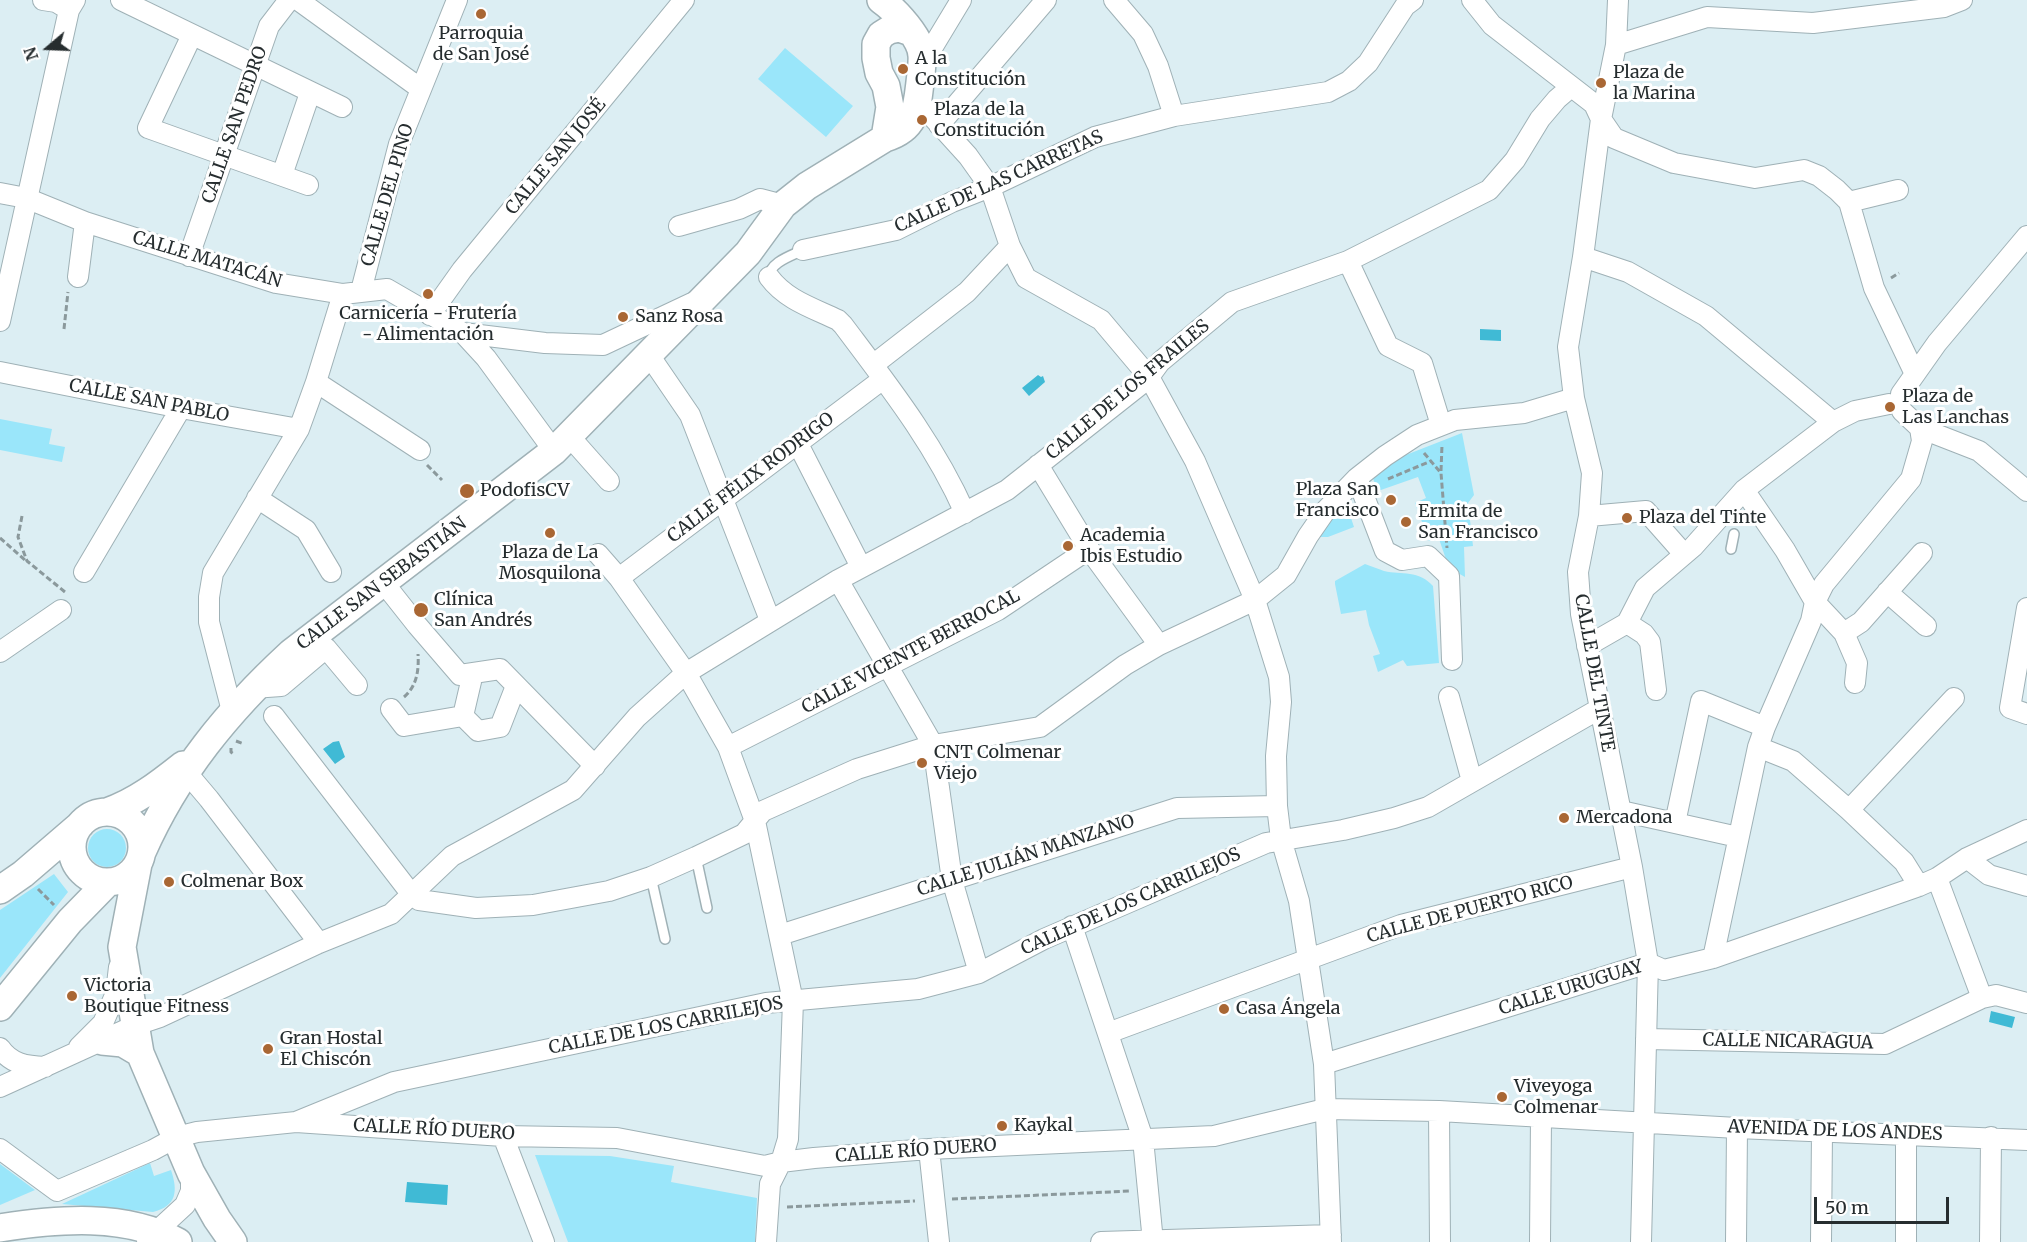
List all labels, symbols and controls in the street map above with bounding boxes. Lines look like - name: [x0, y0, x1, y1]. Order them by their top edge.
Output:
- marker: Parroquia de San José: [474, 7, 488, 21]
- north arrow: [18, 18, 78, 78]
- place label: Parroquia de San José: [433, 23, 529, 66]
- street label: CALLE SAN PEDRO: [198, 44, 272, 206]
- text: N: [19, 45, 42, 63]
- place label: A la Constitución: [915, 48, 1026, 90]
- marker: A la Constitución: [896, 62, 910, 76]
- place label: Plaza de la Marina: [1613, 62, 1695, 104]
- marker: Plaza de la Marina: [1594, 76, 1608, 90]
- street label: CALLE SAN JOSÉ: [501, 95, 611, 219]
- place label: Plaza de la Constitución: [934, 99, 1045, 142]
- marker: Plaza de la Constitución: [915, 113, 929, 127]
- street label: CALLE DEL PINO: [357, 121, 419, 269]
- street label: CALLE DE LAS CARRETAS: [891, 126, 1107, 238]
- street label: CALLE MATACÁN: [130, 227, 284, 293]
- marker: Carnicería - Frutería - Alimentación: [421, 287, 435, 301]
- place label: Carnicería - Frutería - Alimentación: [339, 303, 517, 346]
- place label: Sanz Rosa: [635, 306, 723, 328]
- marker: Sanz Rosa: [616, 310, 630, 324]
- street label: CALLE DE LOS FRAILES: [1042, 315, 1214, 465]
- street label: CALLE SAN PABLO: [67, 375, 231, 427]
- place label: Plaza de Las Lanchas: [1902, 386, 2009, 428]
- marker: Plaza de Las Lanchas: [1883, 400, 1897, 414]
- street label: CALLE FÉLIX RODRIGO: [663, 408, 839, 548]
- place label: Plaza San Francisco: [1296, 479, 1379, 522]
- place label: PodofisCV: [480, 480, 569, 502]
- marker: PodofisCV: [458, 482, 476, 500]
- marker: Plaza San Francisco: [1384, 493, 1398, 507]
- place label: Ermita de San Francisco: [1418, 501, 1538, 544]
- place label: Plaza del Tinte: [1639, 507, 1766, 529]
- marker: Plaza del Tinte: [1620, 511, 1634, 525]
- street label: CALLE SAN SEBASTIÁN: [293, 513, 471, 655]
- marker: Ermita de San Francisco: [1399, 515, 1413, 529]
- place label: Academia Ibis Estudio: [1080, 525, 1182, 568]
- marker: Plaza de La Mosquilona: [543, 526, 557, 540]
- marker: Academia Ibis Estudio: [1061, 539, 1075, 553]
- place label: Plaza de La Mosquilona: [499, 542, 601, 584]
- street label: CALLE VICENTE BERROCAL: [798, 585, 1024, 719]
- place label: Clínica San Andrés: [434, 589, 532, 632]
- street label: CALLE DEL TINTE: [1569, 592, 1619, 754]
- marker: Clínica San Andrés: [412, 601, 430, 619]
- place label: CNT Colmenar Viejo: [934, 742, 1061, 784]
- marker: CNT Colmenar Viejo: [915, 756, 929, 770]
- place label: Mercadona: [1576, 807, 1672, 829]
- street label: CALLE JULIÁN MANZANO: [915, 811, 1137, 901]
- marker: Mercadona: [1557, 811, 1571, 825]
- street label: CALLE DE LOS CARRILEJOS: [1018, 844, 1244, 960]
- place label: Colmenar Box: [181, 871, 303, 893]
- street label: CALLE DE PUERTO RICO: [1365, 872, 1575, 948]
- marker: Colmenar Box: [162, 875, 176, 889]
- street label: CALLE URUGUAY: [1496, 956, 1646, 1020]
- place label: Victoria Boutique Fitness: [84, 975, 229, 1018]
- marker: Victoria Boutique Fitness: [65, 989, 79, 1003]
- street label: CALLE DE LOS CARRILEJOS: [547, 993, 785, 1059]
- place label: Casa Ángela: [1236, 998, 1340, 1020]
- marker: Casa Ángela: [1217, 1002, 1231, 1016]
- place label: Gran Hostal El Chiscón: [280, 1028, 382, 1070]
- street label: CALLE NICARAGUA: [1702, 1030, 1874, 1054]
- marker: Gran Hostal El Chiscón: [261, 1042, 275, 1056]
- place label: Viveyoga Colmenar: [1514, 1076, 1598, 1118]
- marker: Viveyoga Colmenar: [1495, 1090, 1509, 1104]
- street label: CALLE RÍO DUERO: [353, 1115, 515, 1145]
- place label: Kaykal: [1014, 1115, 1073, 1137]
- street label: AVENIDA DE LOS ANDES: [1727, 1116, 1943, 1146]
- marker: Kaykal: [995, 1119, 1009, 1133]
- street label: CALLE RÍO DUERO: [835, 1135, 997, 1167]
- scale bar: [1817, 1185, 1952, 1223]
- text: 50 m: [1825, 1196, 1869, 1219]

